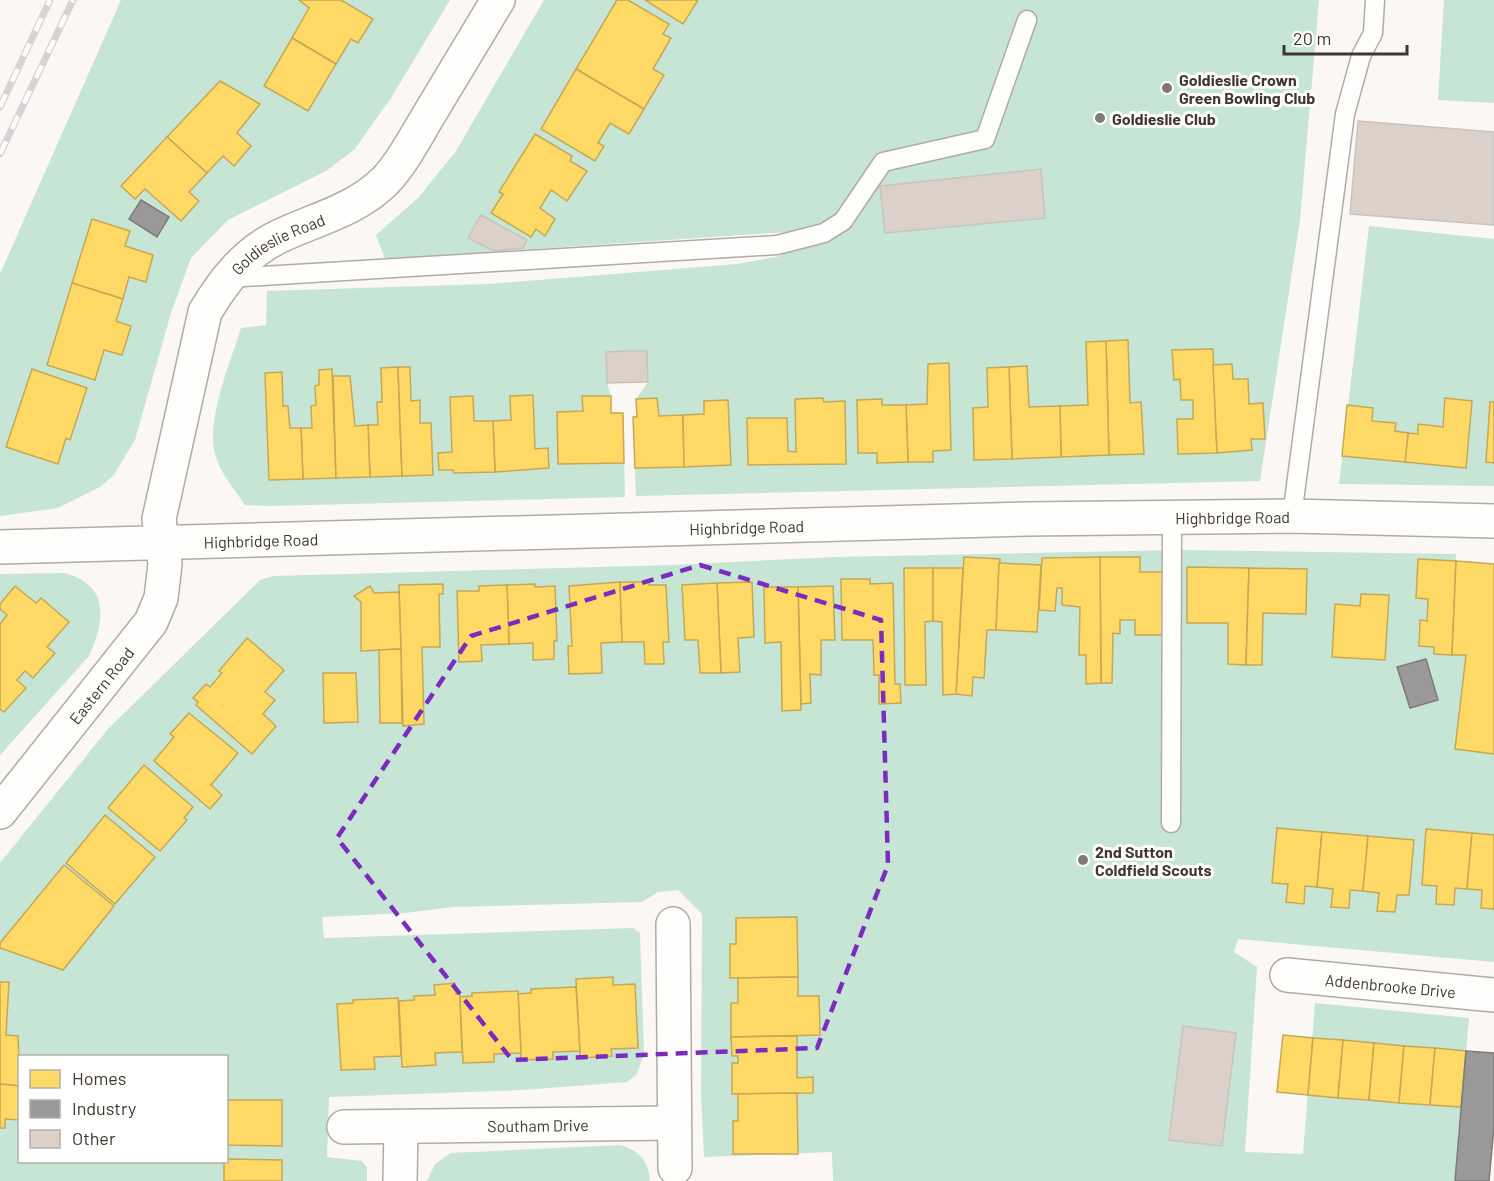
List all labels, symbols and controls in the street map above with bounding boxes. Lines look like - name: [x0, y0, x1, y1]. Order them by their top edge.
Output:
- scale bar: [1284, 18, 1407, 56]
- text: 20 m: [1293, 27, 1331, 49]
- place label: Goldieslie Crown Green Bowling Club: [1179, 70, 1315, 107]
- marker: Goldieslie Crown Green Bowling Club: [1160, 81, 1174, 95]
- place label: Goldieslie Club: [1112, 109, 1216, 128]
- marker: Goldieslie Club: [1093, 111, 1107, 125]
- street label: Goldieslie Road: [227, 209, 327, 278]
- street label: Highbridge Road: [1175, 507, 1290, 527]
- street label: Highbridge Road: [689, 516, 804, 538]
- street label: Highbridge Road: [203, 529, 319, 551]
- street label: Eastern Road: [64, 643, 137, 727]
- place label: 2nd Sutton Coldfield Scouts: [1095, 842, 1212, 879]
- marker: 2nd Sutton Coldfield Scouts: [1076, 853, 1090, 867]
- street label: Addenbrooke Drive: [1324, 969, 1457, 1001]
- legend: [18, 1055, 228, 1163]
- text: Homes: [72, 1067, 126, 1089]
- text: Industry: [72, 1097, 136, 1119]
- street label: Southam Drive: [487, 1115, 589, 1135]
- text: Other: [72, 1127, 116, 1149]

